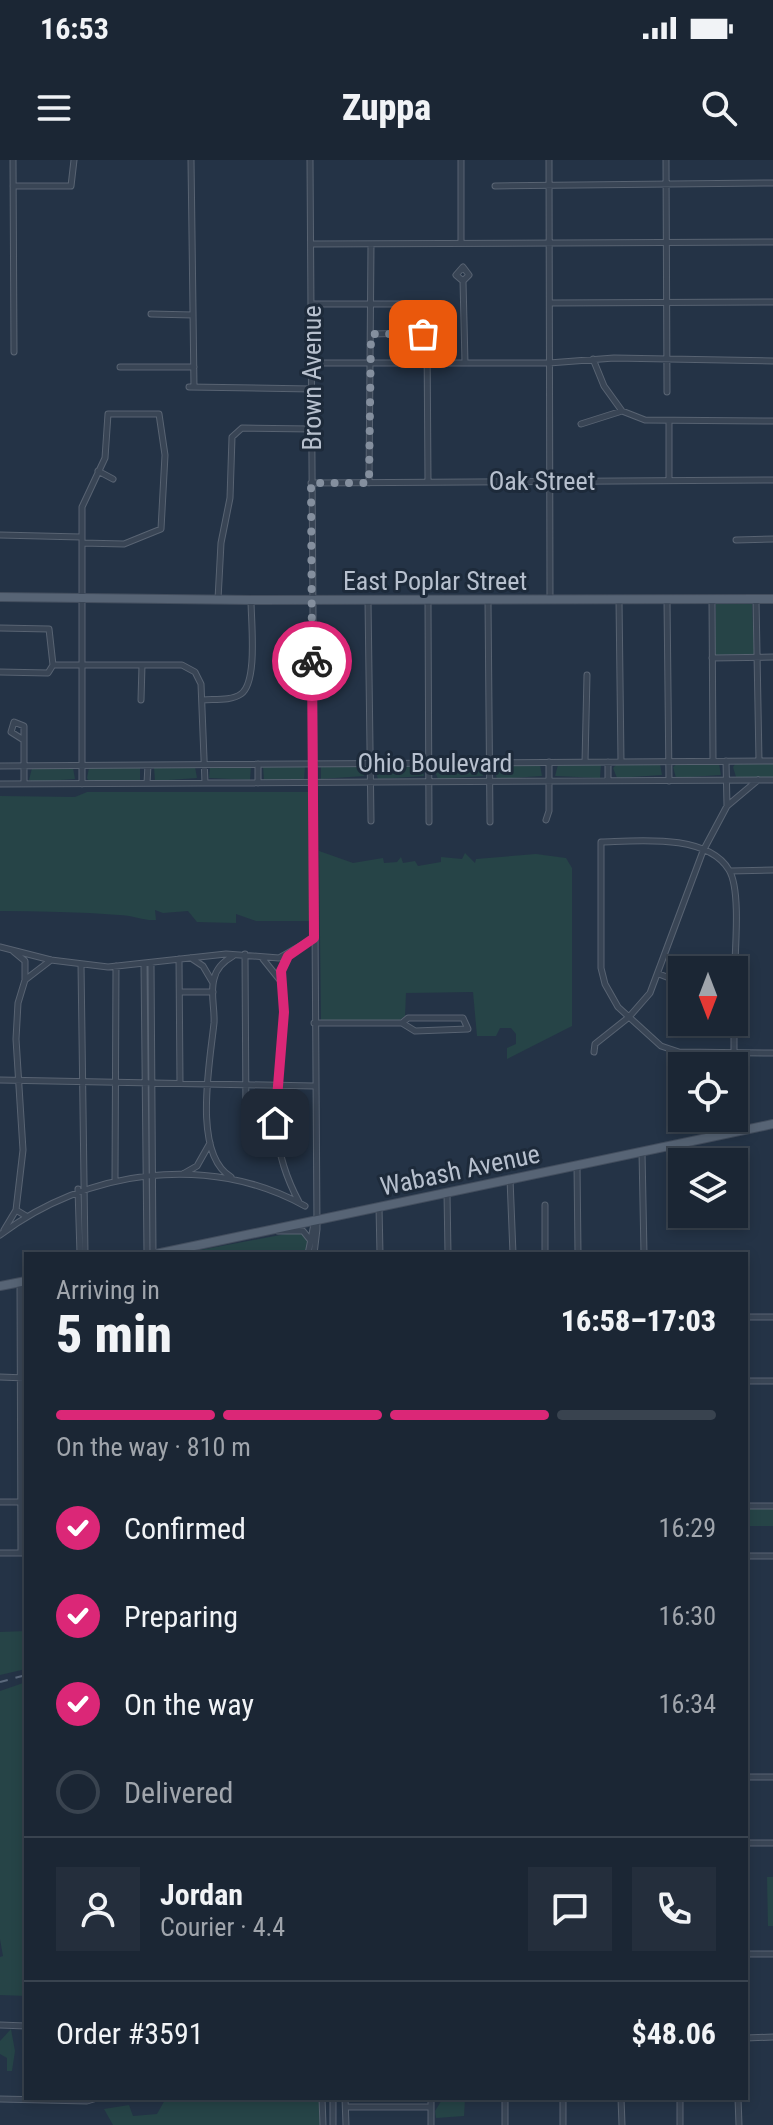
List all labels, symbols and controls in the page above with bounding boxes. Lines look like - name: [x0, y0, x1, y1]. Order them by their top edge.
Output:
- text: 16:53: [40, 11, 109, 46]
- icon: menu: [32, 86, 76, 130]
- icon: search: [697, 86, 741, 130]
- text: Zuppa: [342, 87, 431, 129]
- pin: [389, 300, 457, 368]
- street label: Brown Avenue: [297, 305, 327, 451]
- icon: bag: [401, 312, 445, 356]
- street label: Oak Street: [489, 466, 595, 496]
- street label: East Poplar Street: [343, 566, 527, 596]
- courier: [272, 621, 352, 701]
- icon: bike: [290, 639, 334, 683]
- street label: Ohio Boulevard: [358, 748, 512, 778]
- north arrow: [668, 956, 748, 1036]
- map controls: [668, 956, 748, 1228]
- button: locate: [668, 1052, 748, 1132]
- pin: [241, 1089, 309, 1157]
- icon: home: [253, 1101, 297, 1145]
- street label: Wabash Avenue: [377, 1138, 543, 1202]
- button: layers: [668, 1148, 748, 1228]
- text: Arriving in: [56, 1275, 160, 1305]
- text: 16:58–17:03: [561, 1303, 716, 1338]
- text: 5 min: [56, 1304, 172, 1365]
- text: On the way · 810 m: [56, 1432, 251, 1462]
- icon: check: [56, 1506, 100, 1550]
- text: Confirmed: [124, 1511, 246, 1546]
- text: 16:29: [659, 1513, 716, 1543]
- icon: check: [56, 1594, 100, 1638]
- text: Preparing: [124, 1599, 238, 1634]
- text: 16:30: [659, 1601, 716, 1631]
- icon: check: [56, 1682, 100, 1726]
- text: On the way: [124, 1687, 254, 1722]
- text: 16:34: [659, 1689, 716, 1719]
- text: Delivered: [124, 1775, 233, 1810]
- button: person: [56, 1867, 140, 1951]
- button: chat: [528, 1867, 612, 1951]
- button: phone: [632, 1867, 716, 1951]
- text: Jordan: [160, 1877, 243, 1912]
- text: Courier · 4.4: [160, 1912, 285, 1942]
- text: Order #3591: [56, 2016, 204, 2051]
- text: $48.06: [631, 2016, 716, 2051]

